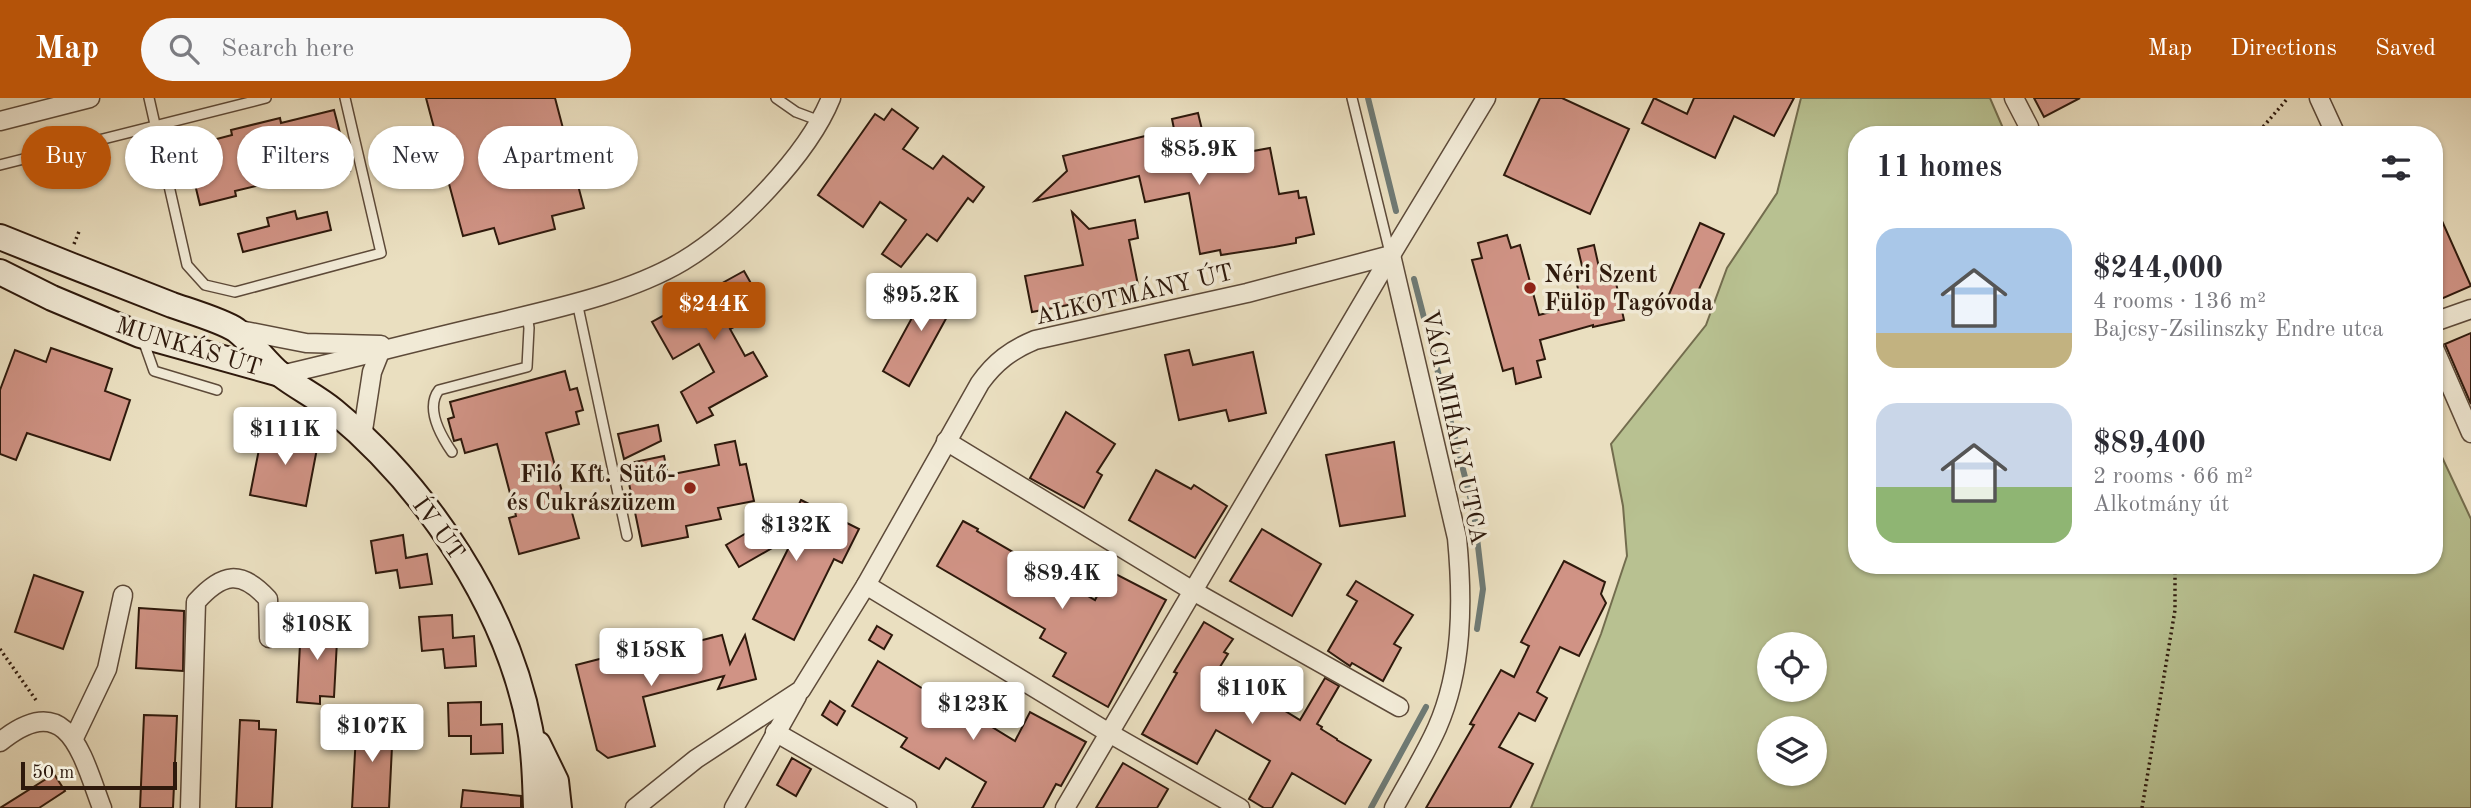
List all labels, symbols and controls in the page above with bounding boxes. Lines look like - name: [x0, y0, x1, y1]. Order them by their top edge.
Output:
- search box: [141, 18, 631, 81]
- icon: search: [165, 30, 203, 68]
- text: Map: [35, 33, 99, 66]
- text: Search here: [221, 36, 354, 62]
- text: Map: [2148, 37, 2192, 61]
- text: Directions: [2230, 37, 2337, 61]
- text: Saved: [2375, 37, 2436, 61]
- chip: Buy: [21, 126, 111, 189]
- chip: Rent: [125, 126, 223, 189]
- chip: Filters: [237, 126, 354, 189]
- chip: New: [368, 126, 464, 189]
- chip: Apartment: [478, 126, 638, 189]
- pin: $85.9K: [1142, 127, 1256, 187]
- text: $85.9K: [1160, 138, 1238, 161]
- icon: filters: [2377, 149, 2415, 187]
- text: 11 homes: [1876, 153, 2002, 183]
- text: $244,000: [2093, 254, 2223, 284]
- icon: home: [1932, 256, 2016, 340]
- street label: ALKOTMÁNY ÚT: [1032, 257, 1236, 330]
- place label: Néri Szent Fülöp Tagóvoda: [1544, 264, 1713, 316]
- pin: $95.2K: [864, 274, 978, 333]
- marker: Néri Szent Fülöp Tagóvoda: [1522, 280, 1538, 296]
- pin: $244K: [665, 282, 763, 342]
- text: $95.2K: [882, 284, 960, 307]
- text: 4 rooms · 136 m²: [2093, 290, 2266, 313]
- text: $244K: [678, 293, 750, 316]
- street label: VÁCI MIHÁLY UTCA: [1416, 307, 1494, 547]
- street label: MUNKÁS ÚT: [113, 310, 266, 381]
- text: Bajcsy-Zsilinszky Endre utca: [2093, 318, 2384, 341]
- pin: $111K: [236, 408, 334, 467]
- text: $111K: [249, 418, 321, 441]
- text: $89,400: [2093, 429, 2206, 459]
- icon: home: [1932, 431, 2016, 515]
- place label: Filó Kft. Sütő- és Cukrászüzem: [506, 464, 676, 516]
- text: 2 rooms · 66 m²: [2093, 465, 2253, 488]
- marker: Filó Kft. Sütő- és Cukrászüzem: [682, 480, 698, 496]
- street label: ÍV ÚT: [407, 491, 472, 565]
- text: Alkotmány út: [2093, 493, 2229, 516]
- pin: $132K: [747, 504, 845, 563]
- text: $132K: [760, 514, 832, 537]
- pin: $89.4K: [1005, 552, 1119, 611]
- text: $89.4K: [1023, 562, 1101, 585]
- pin: $108K: [268, 602, 366, 662]
- text: $108K: [281, 613, 353, 636]
- pin: $158K: [602, 628, 700, 688]
- map controls: [1757, 632, 1827, 786]
- button: locate: [1757, 632, 1827, 702]
- text: $158K: [615, 639, 687, 662]
- pin: $110K: [1203, 666, 1301, 726]
- text: $110K: [1216, 677, 1288, 700]
- pin: $123K: [924, 682, 1022, 742]
- text: $123K: [937, 693, 1009, 716]
- pin: $107K: [323, 704, 421, 764]
- text: $107K: [336, 715, 408, 738]
- button: layers: [1757, 716, 1827, 786]
- scale bar: [21, 759, 177, 791]
- text: 50 m: [32, 764, 74, 783]

